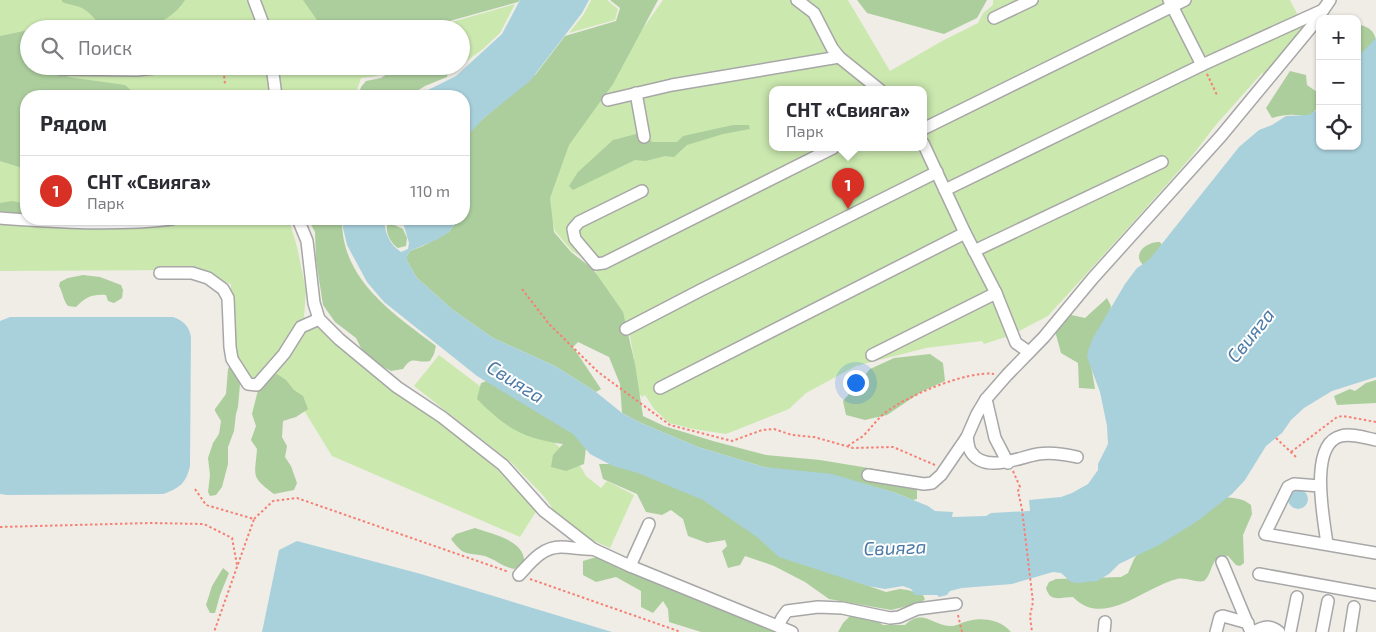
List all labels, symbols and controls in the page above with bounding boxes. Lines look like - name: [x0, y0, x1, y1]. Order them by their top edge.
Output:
- map controls: [1316, 15, 1361, 150]
- button: +: [1316, 15, 1361, 60]
- search box: [20, 20, 470, 75]
- icon: search: [38, 34, 66, 62]
- text: Поиск: [78, 36, 132, 59]
- button: −: [1316, 60, 1361, 105]
- popup: [769, 86, 927, 151]
- text: СНТ «Свияга»: [786, 98, 910, 121]
- button: locate: [1316, 105, 1361, 150]
- text: Рядом: [40, 110, 107, 135]
- text: Парк: [786, 121, 824, 140]
- pin: 1: [832, 168, 864, 209]
- text: СНТ «Свияга»: [87, 170, 211, 193]
- text: 1: [53, 181, 59, 200]
- text: 110 m: [410, 181, 450, 200]
- text: Парк: [87, 193, 124, 212]
- water label: Свияга: [1221, 303, 1279, 367]
- water label: Свияга: [483, 355, 549, 407]
- your location: [843, 370, 869, 396]
- water label: Свияга: [863, 534, 927, 560]

